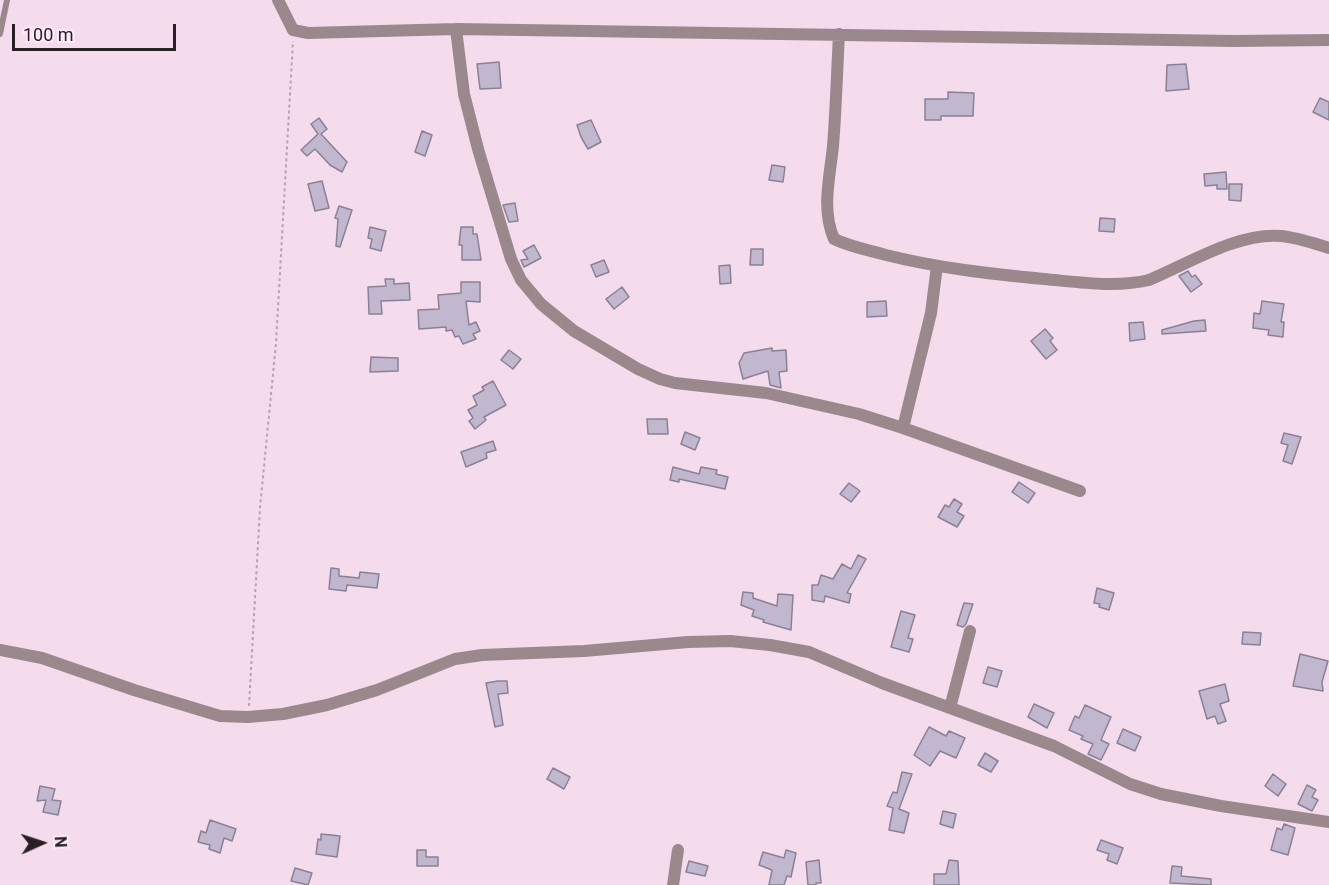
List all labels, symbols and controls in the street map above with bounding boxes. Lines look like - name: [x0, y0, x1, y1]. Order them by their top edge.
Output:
- scale bar: [15, 12, 178, 50]
- text: 100 m: [23, 24, 74, 45]
- north arrow: [12, 813, 72, 873]
- text: N: [51, 836, 70, 848]

